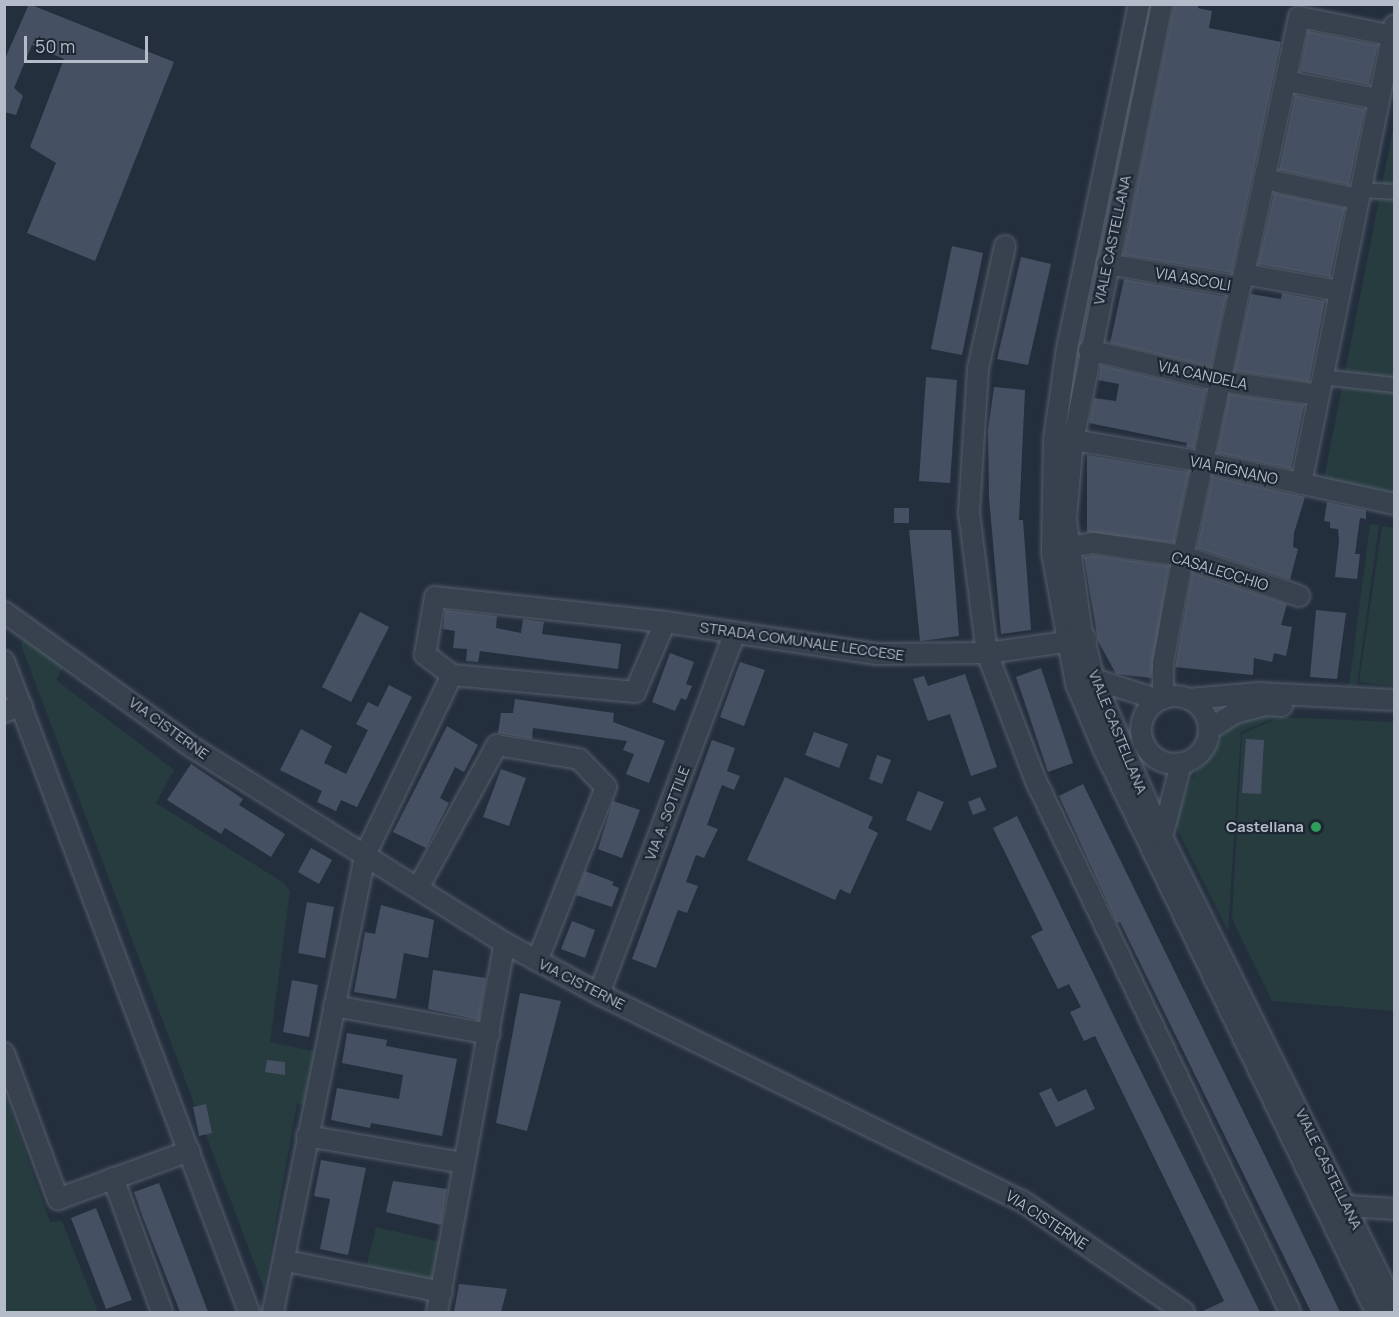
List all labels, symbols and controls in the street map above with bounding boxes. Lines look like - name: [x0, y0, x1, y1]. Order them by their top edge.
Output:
- scale bar: [27, 24, 152, 62]
- text: 50 m: [35, 34, 75, 58]
- street label: VIALE CASTELLANA: [1089, 173, 1135, 307]
- street label: VIA ASCOLI: [1154, 264, 1232, 294]
- street label: VIA CANDELA: [1157, 357, 1249, 393]
- street label: VIA RIGNANO: [1188, 452, 1280, 488]
- street label: CASALECCHIO: [1169, 548, 1271, 594]
- street label: STRADA COMUNALE LECCESE: [699, 618, 905, 664]
- street label: VIALE CASTELLANA: [1085, 667, 1151, 797]
- street label: VIA CISTERNE: [126, 693, 212, 763]
- street label: VIA A. SOTTILE: [641, 763, 693, 863]
- place label: Castellana: [1226, 818, 1304, 836]
- marker: Castellana: [1309, 820, 1323, 834]
- street label: VIA CISTERNE: [536, 955, 628, 1013]
- street label: VIALE CASTELLANA: [1292, 1106, 1366, 1232]
- street label: VIA CISTERNE: [1003, 1187, 1091, 1253]

